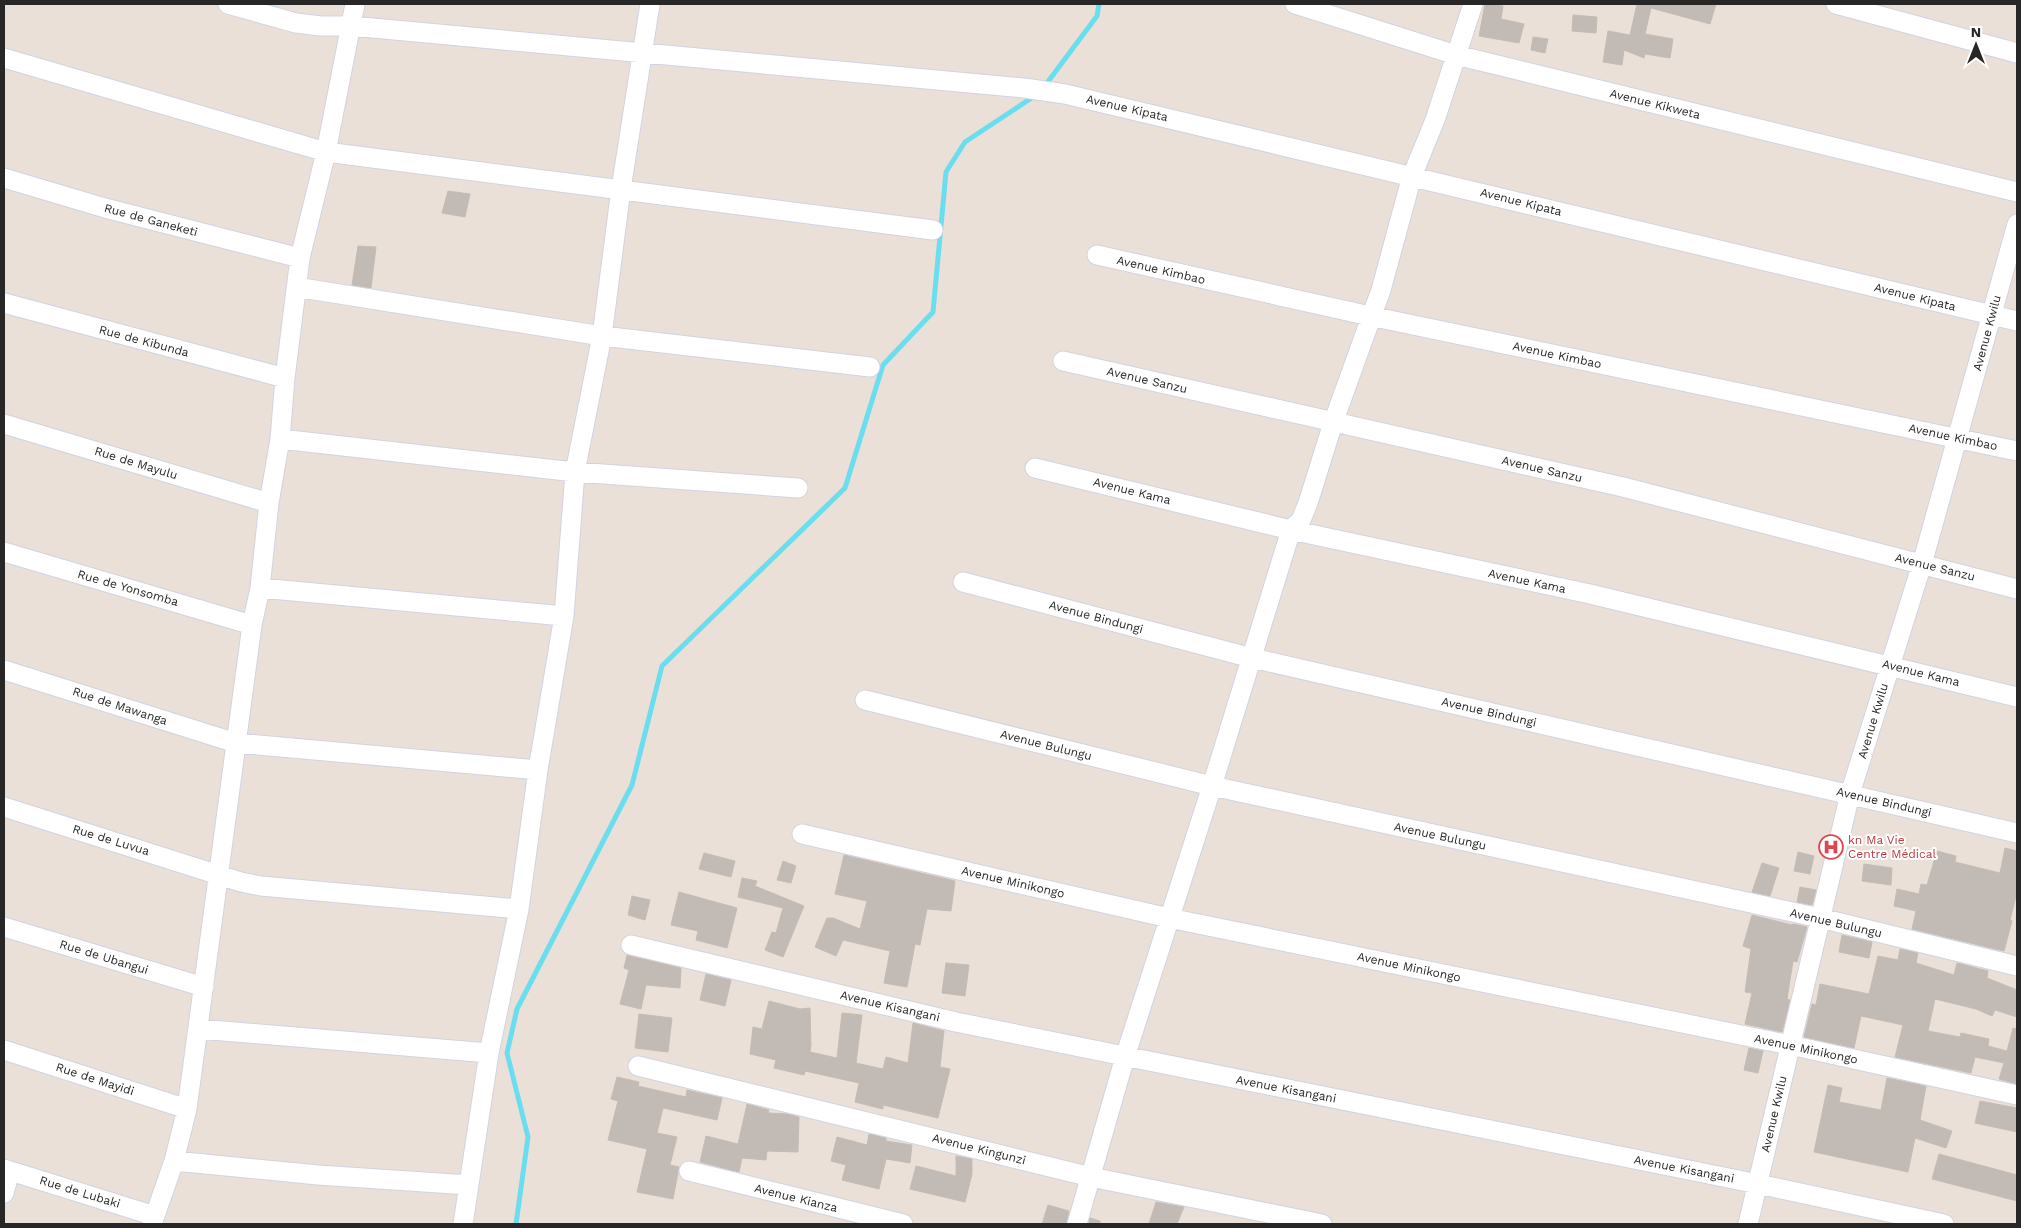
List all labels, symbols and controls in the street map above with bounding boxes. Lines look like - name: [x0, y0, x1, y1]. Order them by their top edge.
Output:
- north arrow: [1951, 20, 2001, 70]
- text: N: [1971, 24, 1981, 40]
- street label: Avenue Kikweta: [1608, 86, 1702, 122]
- street label: Avenue Kipata: [1085, 92, 1169, 124]
- street label: Avenue Kipata: [1479, 185, 1563, 219]
- street label: Rue de Ganeketi: [103, 201, 199, 239]
- street label: Avenue Kimbao: [1115, 253, 1207, 287]
- street label: Avenue Kipata: [1873, 280, 1957, 314]
- street label: Avenue Kwilu: [1970, 293, 2004, 373]
- street label: Rue de Kibunda: [97, 322, 191, 360]
- street label: Avenue Kimbao: [1511, 339, 1603, 371]
- street label: Avenue Sanzu: [1105, 364, 1189, 396]
- street label: Avenue Kimbao: [1907, 421, 1999, 453]
- street label: Rue de Mayulu: [93, 444, 179, 482]
- street label: Avenue Sanzu: [1500, 453, 1584, 485]
- street label: Avenue Kama: [1092, 475, 1172, 507]
- street label: Avenue Sanzu: [1893, 550, 1977, 584]
- street label: Avenue Kama: [1487, 566, 1567, 596]
- street label: Rue de Yonsomba: [76, 567, 180, 609]
- street label: Avenue Bindungi: [1047, 598, 1145, 636]
- street label: Avenue Kama: [1881, 657, 1961, 689]
- street label: Avenue Kwilu: [1855, 682, 1891, 760]
- street label: Rue de Mawanga: [71, 684, 169, 728]
- street label: Avenue Bindungi: [1440, 694, 1538, 730]
- street label: Avenue Bulungu: [999, 727, 1093, 763]
- street label: Avenue Bindungi: [1835, 784, 1933, 820]
- street label: Avenue Bulungu: [1393, 819, 1487, 853]
- street label: Rue de Luvua: [71, 822, 151, 858]
- place label: kn Ma Vie Centre Médical: [1848, 833, 1937, 861]
- hospital icon: kn Ma Vie Centre Médical: [1818, 834, 1844, 860]
- street label: Avenue Minikongo: [960, 863, 1066, 901]
- street label: Avenue Bulungu: [1789, 906, 1883, 940]
- street label: Rue de Ubangui: [58, 937, 150, 977]
- street label: Avenue Minikongo: [1356, 949, 1462, 985]
- street label: Avenue Kisangani: [839, 988, 941, 1024]
- street label: Avenue Minikongo: [1753, 1031, 1859, 1067]
- street label: Rue de Mayidi: [54, 1060, 136, 1098]
- street label: Avenue Kisangani: [1235, 1072, 1337, 1106]
- street label: Avenue Kwilu: [1758, 1074, 1790, 1154]
- street label: Avenue Kingunzi: [931, 1131, 1027, 1167]
- street label: Avenue Kisangani: [1633, 1152, 1735, 1186]
- street label: Rue de Lubaki: [38, 1173, 122, 1211]
- street label: Avenue Kianza: [753, 1181, 839, 1215]

